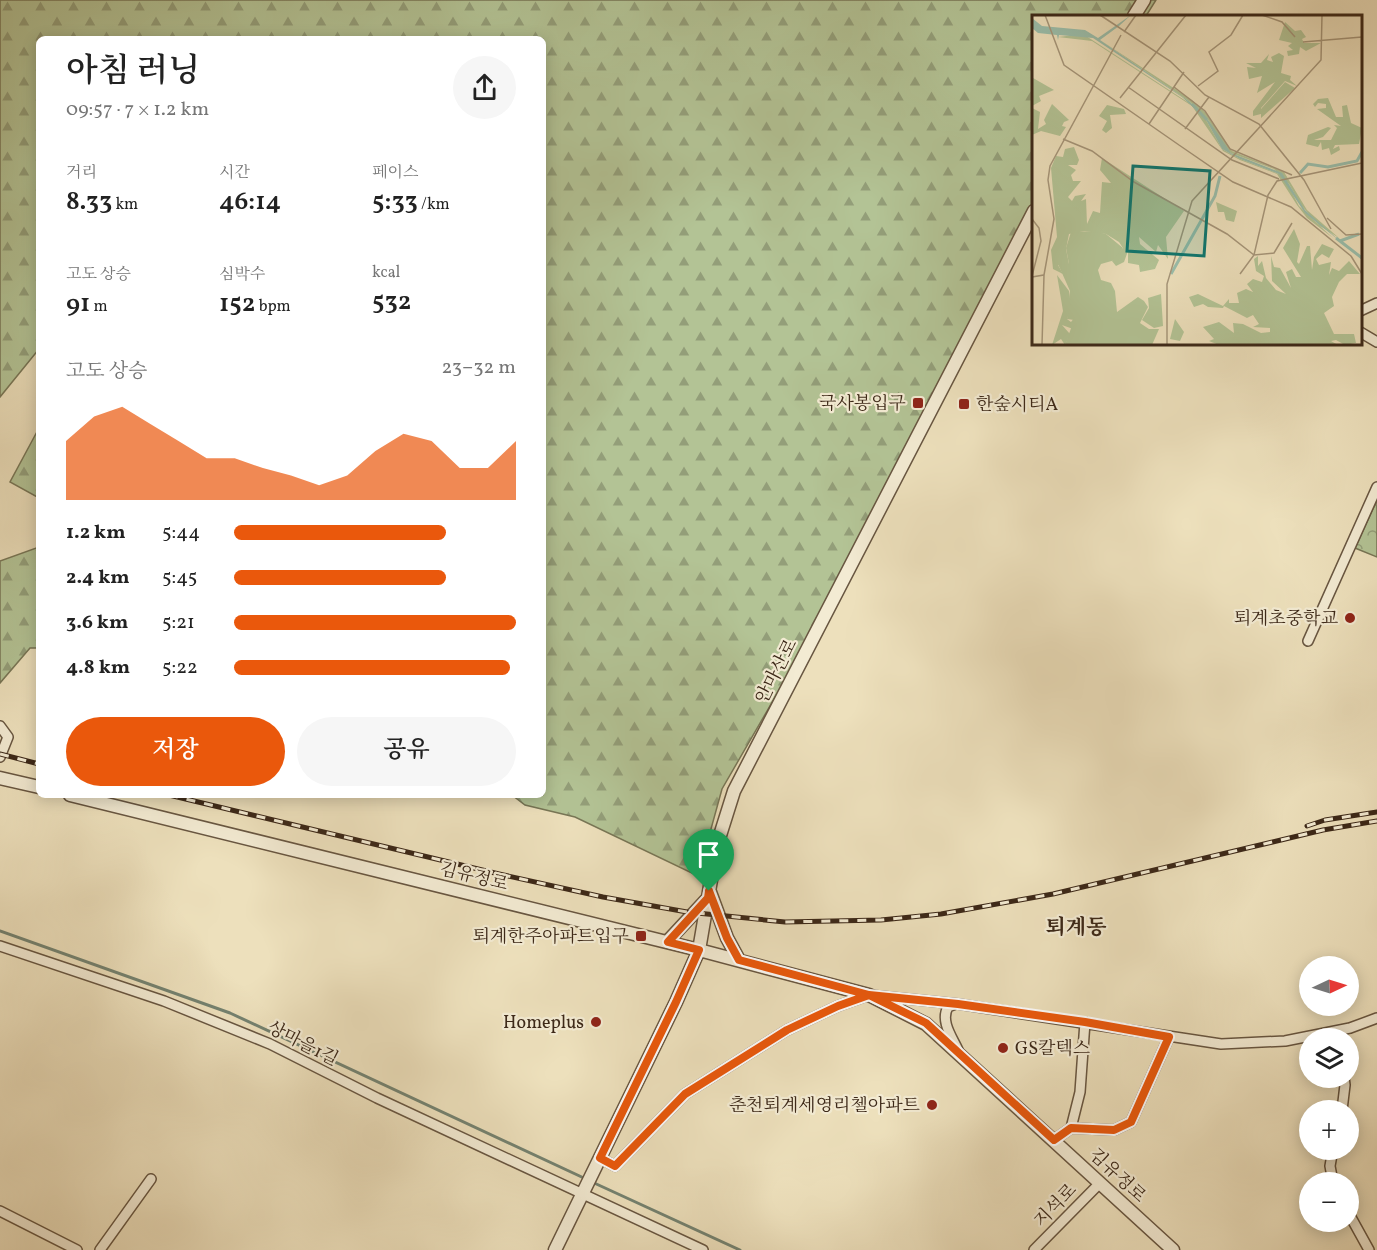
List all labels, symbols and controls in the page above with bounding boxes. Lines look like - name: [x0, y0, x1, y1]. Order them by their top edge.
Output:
- inset map: [1032, 15, 1362, 345]
- text: 아침 러닝: [66, 50, 200, 96]
- button: share: [453, 56, 516, 119]
- text: 09:57 · 7 × 1.2 km: [66, 96, 209, 124]
- text: 거리: [66, 162, 97, 184]
- text: 시간: [219, 162, 250, 184]
- text: 페이스: [372, 162, 418, 184]
- text: 8.33: [66, 184, 112, 220]
- text: 46:14: [219, 184, 281, 220]
- text: 5:33: [372, 184, 418, 220]
- text: km: [112, 194, 138, 216]
- text: /km: [418, 194, 450, 216]
- text: kcal: [372, 262, 400, 284]
- text: 고도 상승: [66, 264, 131, 286]
- text: 심박수: [219, 264, 265, 286]
- text: 532: [372, 284, 411, 320]
- text: 91: [66, 286, 90, 322]
- text: 152: [219, 286, 255, 322]
- text: m: [90, 296, 108, 318]
- text: bpm: [255, 296, 291, 318]
- text: 23–32 m: [442, 354, 516, 382]
- text: 고도 상승: [66, 358, 147, 386]
- place label: 국사봉입구: [819, 392, 906, 417]
- place label: 한숲시티A: [976, 393, 1059, 418]
- marker: 국사봉입구: [911, 396, 925, 410]
- marker: 한숲시티A: [957, 397, 971, 411]
- text: 1.2 km: [66, 519, 126, 547]
- text: 5:44: [162, 519, 200, 547]
- text: 2.4 km: [66, 564, 130, 592]
- text: 5:45: [162, 564, 197, 592]
- place label: 퇴계초중학교: [1234, 607, 1339, 632]
- text: 3.6 km: [66, 609, 128, 637]
- text: 5:21: [162, 609, 195, 637]
- marker: 퇴계초중학교: [1343, 611, 1357, 625]
- street label: 안마산로: [750, 635, 804, 708]
- text: 4.8 km: [66, 654, 130, 682]
- text: 5:22: [162, 654, 198, 682]
- button: 저장: [66, 717, 285, 786]
- button: 공유: [297, 717, 516, 786]
- pin: [683, 829, 734, 891]
- icon: arrive: [692, 838, 725, 871]
- street label: 김유정로: [437, 857, 510, 898]
- district label: 퇴계동: [1046, 914, 1106, 943]
- place label: 퇴계한주아파트입구: [473, 925, 629, 950]
- marker: 퇴계한주아파트입구: [634, 929, 648, 943]
- north arrow: [1299, 956, 1359, 1016]
- map controls: [1299, 956, 1359, 1232]
- place label: Homeplus: [503, 1011, 584, 1036]
- marker: Homeplus: [589, 1015, 603, 1029]
- street label: 상마을1길: [263, 1016, 342, 1073]
- button: layers: [1299, 1028, 1359, 1088]
- place label: GS칼텍스: [1015, 1037, 1091, 1062]
- marker: GS칼텍스: [996, 1041, 1010, 1055]
- place label: 춘천퇴계세영리첼아파트: [729, 1094, 921, 1119]
- marker: 춘천퇴계세영리첼아파트: [925, 1098, 939, 1112]
- button: +: [1299, 1100, 1359, 1160]
- street label: 김유정로: [1083, 1143, 1151, 1209]
- button: −: [1299, 1172, 1359, 1232]
- street label: 지석로: [1029, 1179, 1083, 1233]

